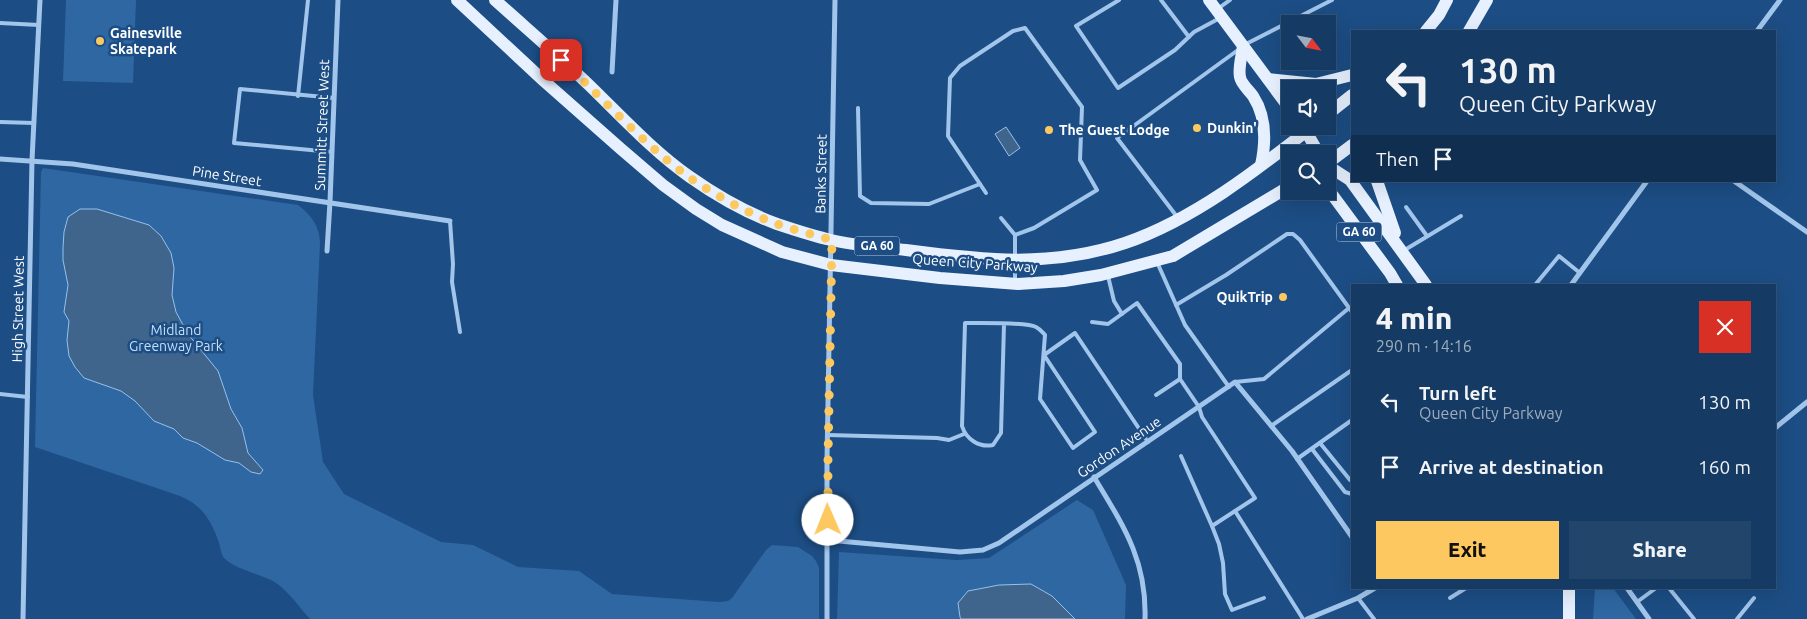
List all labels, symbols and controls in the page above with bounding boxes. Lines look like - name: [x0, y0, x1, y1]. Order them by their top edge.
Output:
- north arrow: [1281, 15, 1336, 70]
- map controls: [1281, 15, 1336, 200]
- place label: Gainesville Skatepark: [110, 25, 182, 57]
- marker: Gainesville Skatepark: [94, 35, 106, 47]
- pin: [540, 39, 582, 81]
- icon: arrive: [547, 46, 575, 74]
- icon: left: [1376, 50, 1441, 115]
- text: 130 m: [1459, 50, 1557, 90]
- street label: Summitt Street West: [312, 59, 332, 191]
- button: sound: [1281, 80, 1336, 135]
- text: Queen City Parkway: [1459, 91, 1656, 116]
- place label: Dunkin': [1207, 120, 1257, 136]
- place label: The Guest Lodge: [1059, 122, 1170, 138]
- marker: Dunkin': [1191, 122, 1203, 134]
- marker: The Guest Lodge: [1043, 124, 1055, 136]
- street label: Banks Street: [812, 134, 830, 214]
- button: search: [1281, 145, 1336, 200]
- icon: arrive: [1429, 145, 1457, 173]
- text: Then: [1376, 148, 1419, 170]
- street label: Pine Street: [191, 163, 263, 189]
- road number: GA 60: [1336, 222, 1382, 242]
- road number: GA 60: [854, 237, 900, 256]
- street label: Queen City Parkway: [912, 251, 1038, 275]
- street label: High Street West: [9, 255, 27, 363]
- place label: QuikTrip: [1216, 289, 1273, 305]
- marker: QuikTrip: [1277, 291, 1289, 303]
- text: 4 min: [1376, 301, 1452, 335]
- button: close: [1699, 301, 1751, 353]
- park label: Midland Greenway Park: [129, 322, 223, 354]
- text: 290 m · 14:16: [1376, 337, 1472, 355]
- text: Turn left: [1419, 382, 1497, 404]
- icon: left: [1376, 388, 1404, 416]
- text: 130 m: [1698, 391, 1751, 413]
- text: Queen City Parkway: [1419, 404, 1563, 422]
- street label: Gordon Avenue: [1074, 413, 1164, 481]
- icon: arrive: [1376, 453, 1404, 481]
- text: Arrive at destination: [1419, 456, 1604, 478]
- text: 160 m: [1698, 456, 1751, 478]
- position arrow: [801, 493, 853, 545]
- button: Exit: [1376, 521, 1559, 579]
- button: Share: [1569, 521, 1751, 579]

